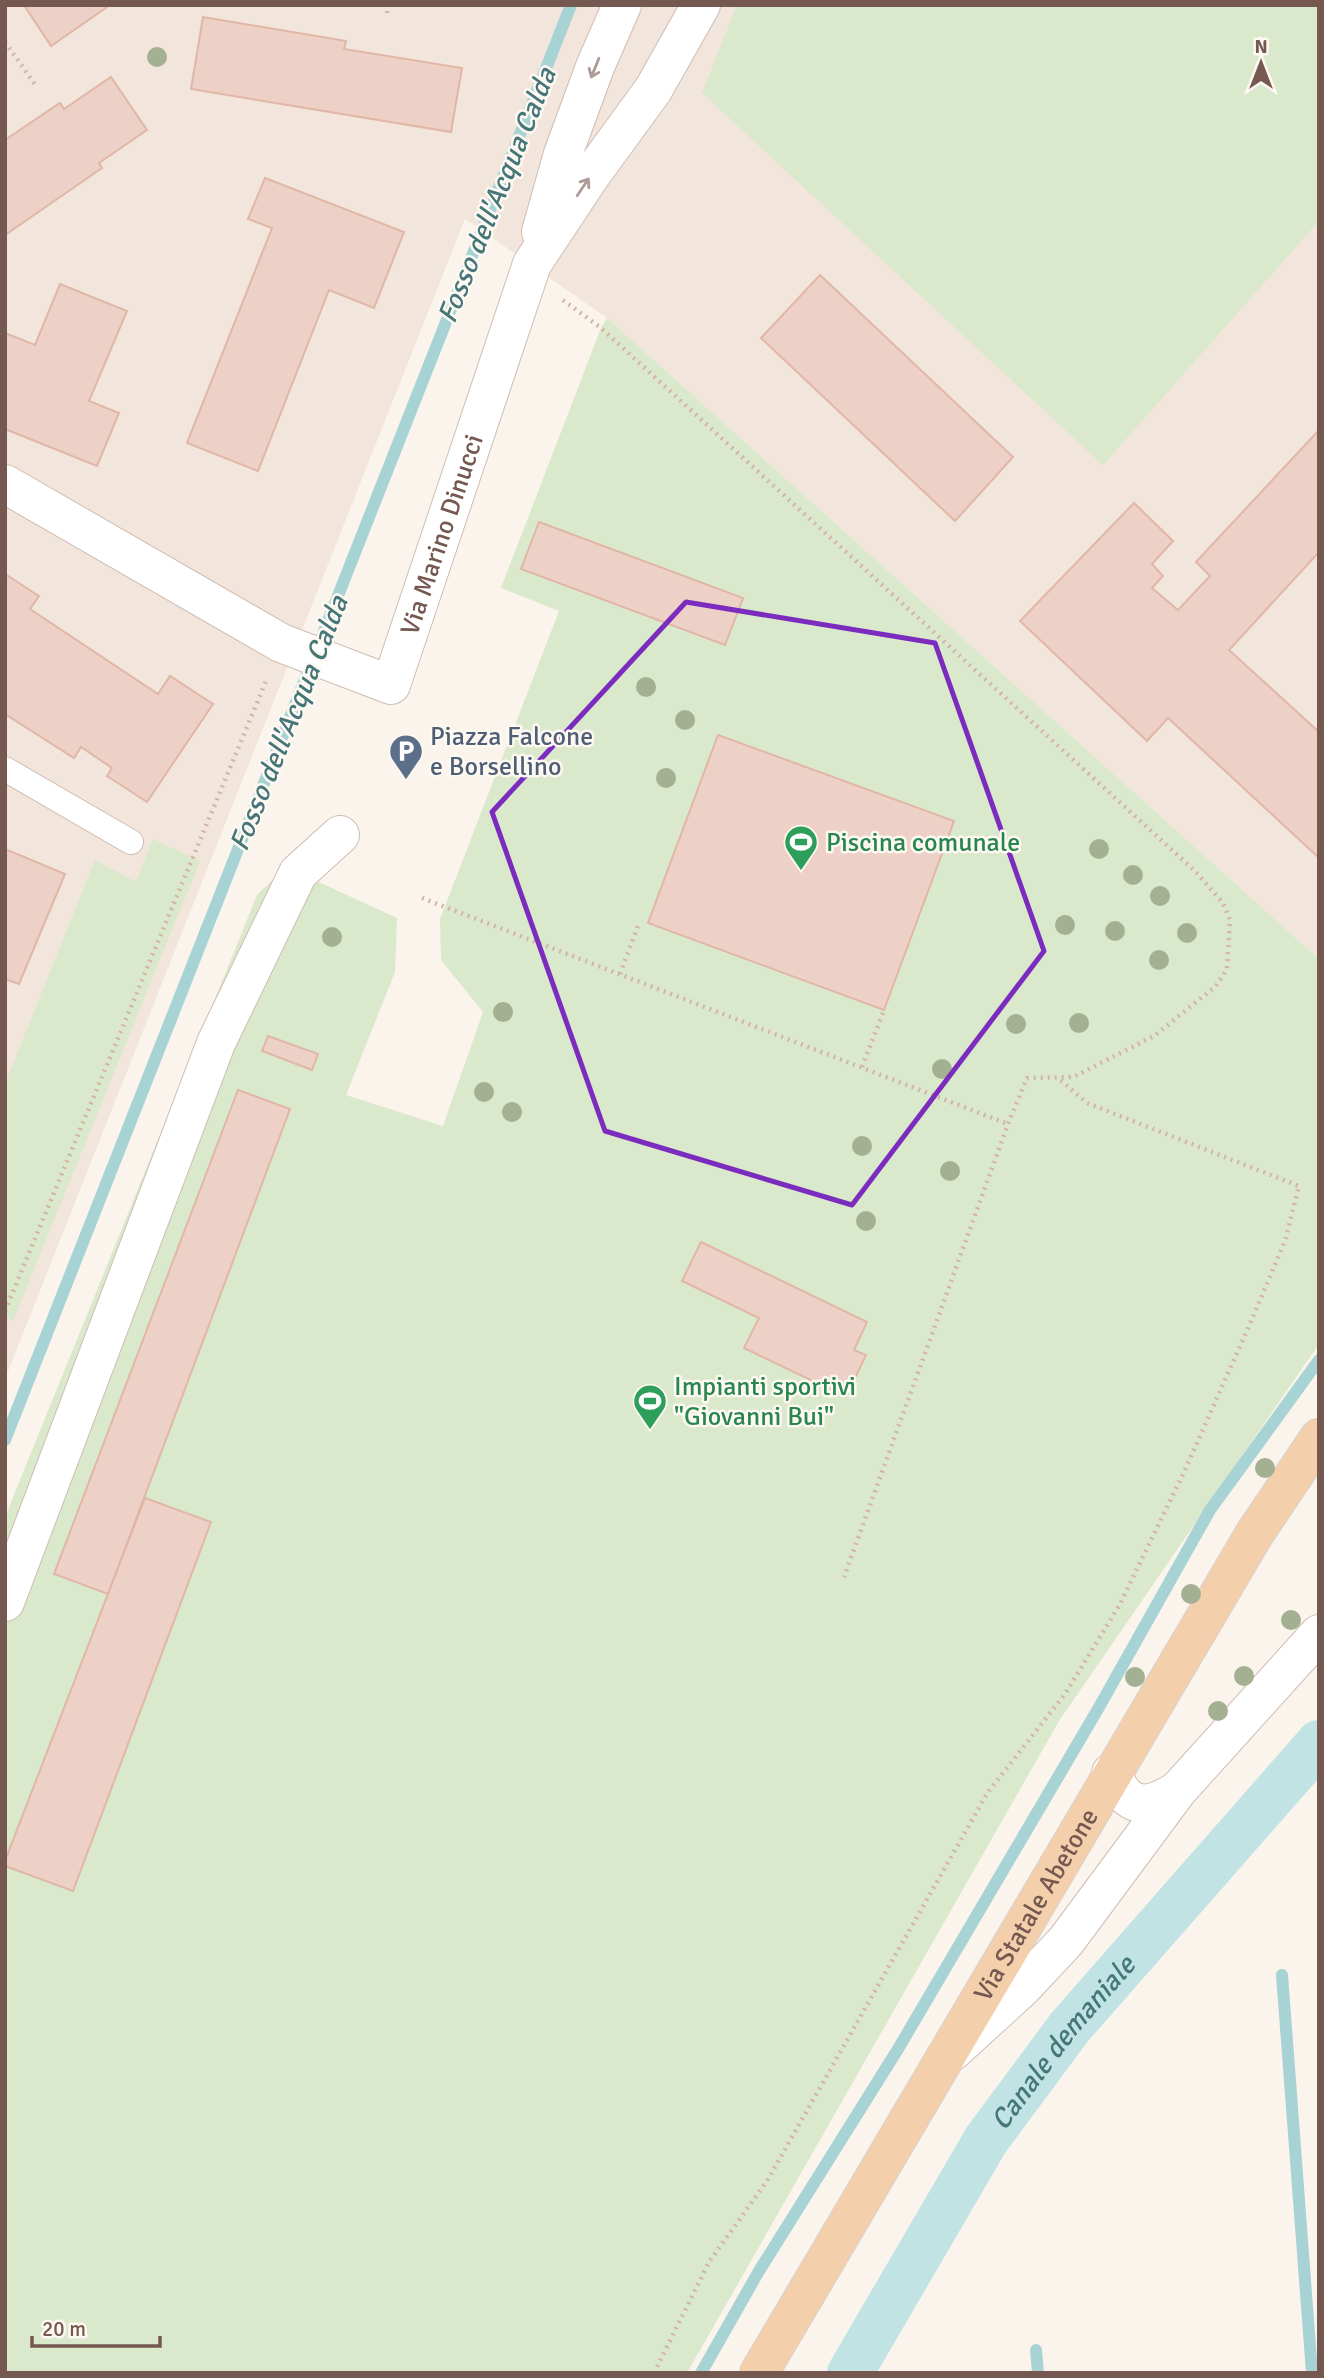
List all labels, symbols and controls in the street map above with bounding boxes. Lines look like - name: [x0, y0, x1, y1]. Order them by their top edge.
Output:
- north arrow: [1226, 28, 1296, 98]
- text: N: [1254, 35, 1268, 59]
- one-way arrow: [588, 57, 601, 78]
- water label: Fosso dell'Acqua Calda: [430, 62, 564, 328]
- one-way arrow: [576, 178, 590, 197]
- street label: Via Marino Dinucci: [394, 430, 491, 639]
- water label: Fosso dell'Acqua Calda: [222, 590, 356, 856]
- place label: Piazza Falcone e Borsellino: [430, 721, 593, 783]
- parking icon: Piazza Falcone e Borsellino: [387, 732, 425, 781]
- sports icon: Piscina comunale: [782, 823, 820, 872]
- place label: Piscina comunale: [826, 827, 1020, 859]
- place label: Impianti sportivi "Giovanni Bui": [674, 1371, 856, 1433]
- sports icon: Impianti sportivi "Giovanni Bui": [631, 1382, 669, 1431]
- street label: Via Statale Abetone: [967, 1803, 1106, 2007]
- water label: Canale demaniale: [984, 1947, 1144, 2136]
- scale bar: [32, 2304, 159, 2348]
- text: 20 m: [42, 2316, 86, 2342]

